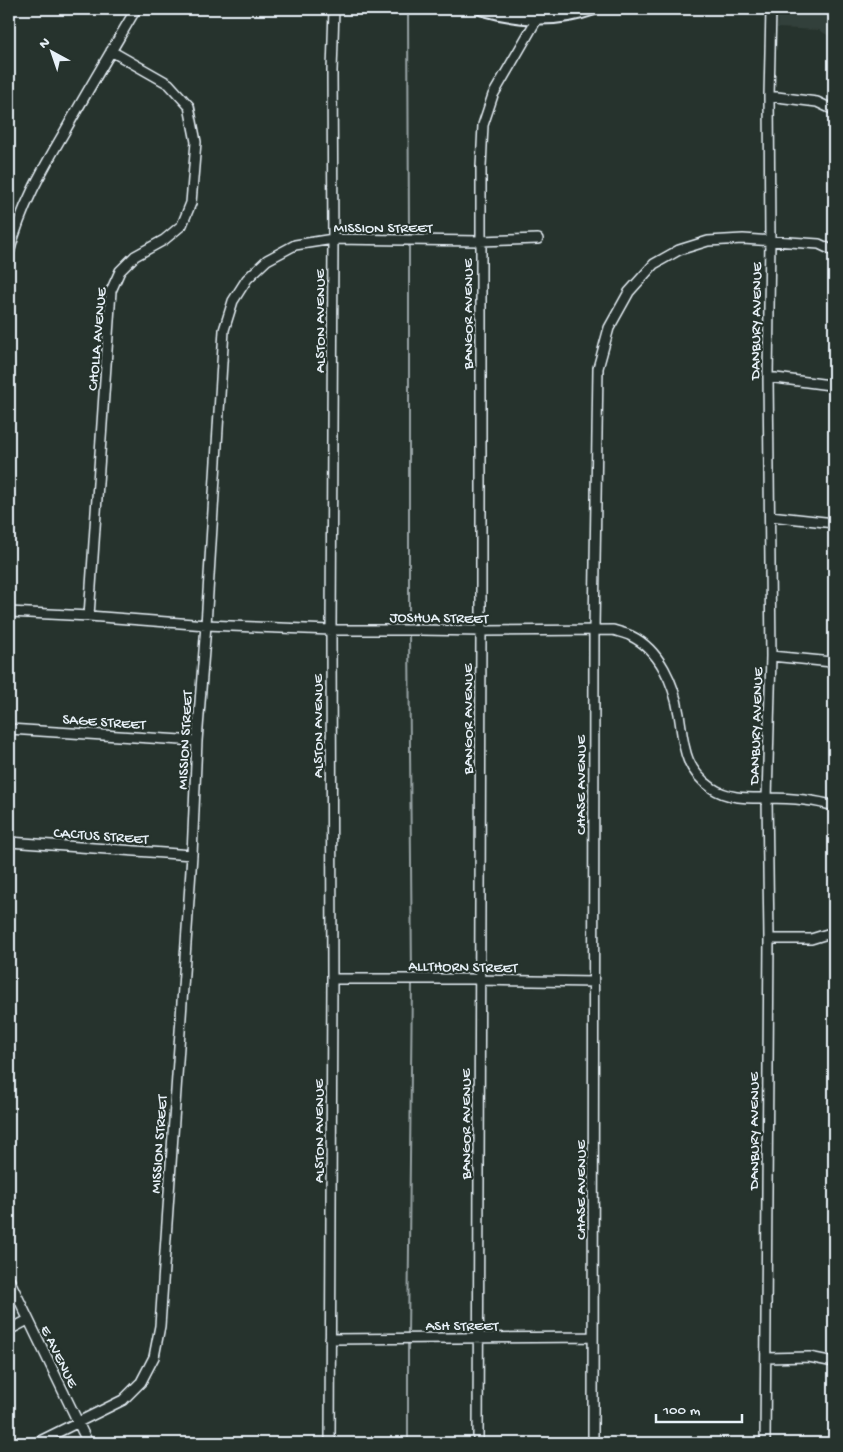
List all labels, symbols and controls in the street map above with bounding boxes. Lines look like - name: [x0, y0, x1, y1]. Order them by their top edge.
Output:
- north arrow: [28, 28, 78, 78]
- text: N: [36, 35, 54, 53]
- street label: MISSION STREET: [334, 220, 434, 238]
- street label: BANGOR AVENUE: [460, 258, 478, 370]
- street label: DANBURY AVENUE: [747, 262, 767, 381]
- street label: ALSTON AVENUE: [312, 268, 330, 373]
- street label: CHOLLA AVENUE: [85, 286, 112, 391]
- street label: JOSHUA STREET: [390, 609, 490, 629]
- street label: BANGOR AVENUE: [460, 663, 478, 775]
- street label: DANBURY AVENUE: [746, 666, 768, 786]
- street label: ALSTON AVENUE: [310, 673, 328, 778]
- street label: MISSION STREET: [174, 689, 198, 790]
- street label: SAGE STREET: [62, 711, 147, 735]
- street label: CHASE AVENUE: [573, 734, 591, 835]
- street label: CACTUS STREET: [53, 825, 150, 849]
- street label: ALLTHORN STREET: [408, 958, 519, 978]
- street label: BANGOR AVENUE: [458, 1068, 476, 1180]
- street label: DANBURY AVENUE: [746, 1072, 764, 1191]
- street label: ALSTON AVENUE: [311, 1078, 329, 1183]
- street label: MISSION STREET: [148, 1093, 173, 1194]
- street label: CHASE AVENUE: [573, 1139, 591, 1240]
- street label: ASH STREET: [426, 1318, 500, 1336]
- street label: E AVENUE: [35, 1323, 81, 1392]
- scale bar: [656, 1392, 742, 1424]
- text: 100 m: [662, 1402, 701, 1420]

